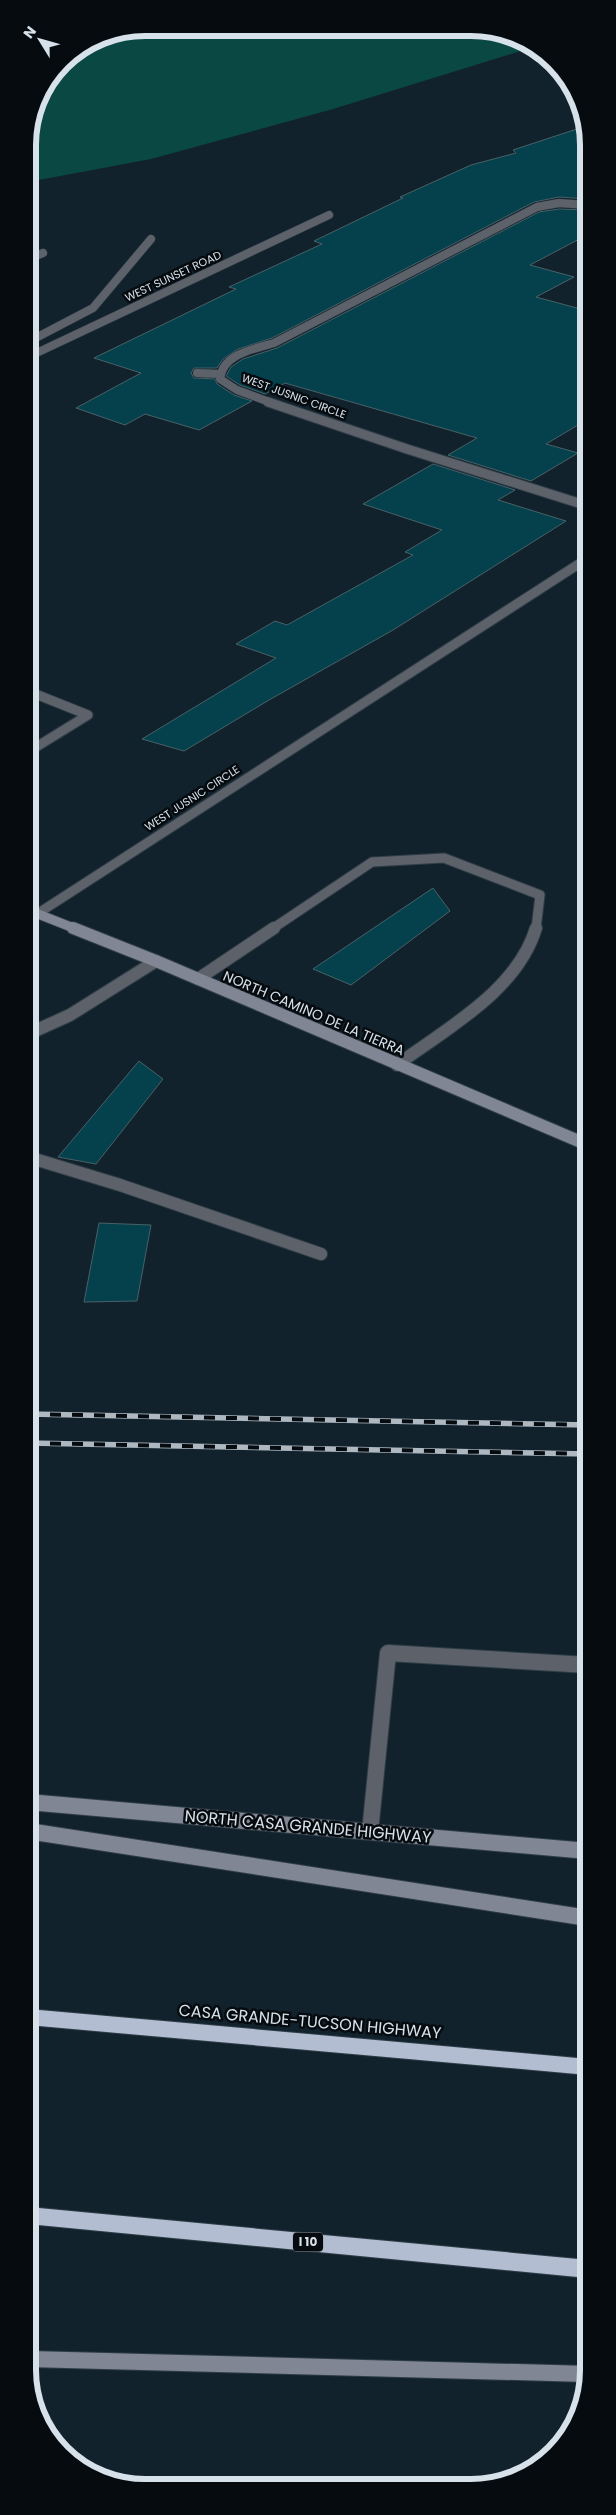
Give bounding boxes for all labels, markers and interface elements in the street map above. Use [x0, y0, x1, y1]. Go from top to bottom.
north arrow [15, 15, 65, 65]
text: N [18, 22, 41, 42]
street label: WEST SUNSET ROAD [122, 247, 224, 305]
street label: WEST JUSNIC CIRCLE [240, 370, 348, 422]
street label: WEST JUSNIC CIRCLE [141, 761, 243, 835]
street label: NORTH CAMINO DE LA TIERRA [220, 966, 408, 1060]
street label: NORTH CASA GRANDE HIGHWAY [184, 1804, 433, 1849]
street label: CASA GRANDE-TUCSON HIGHWAY [178, 1999, 443, 2045]
road number: I 10 [293, 2232, 323, 2252]

